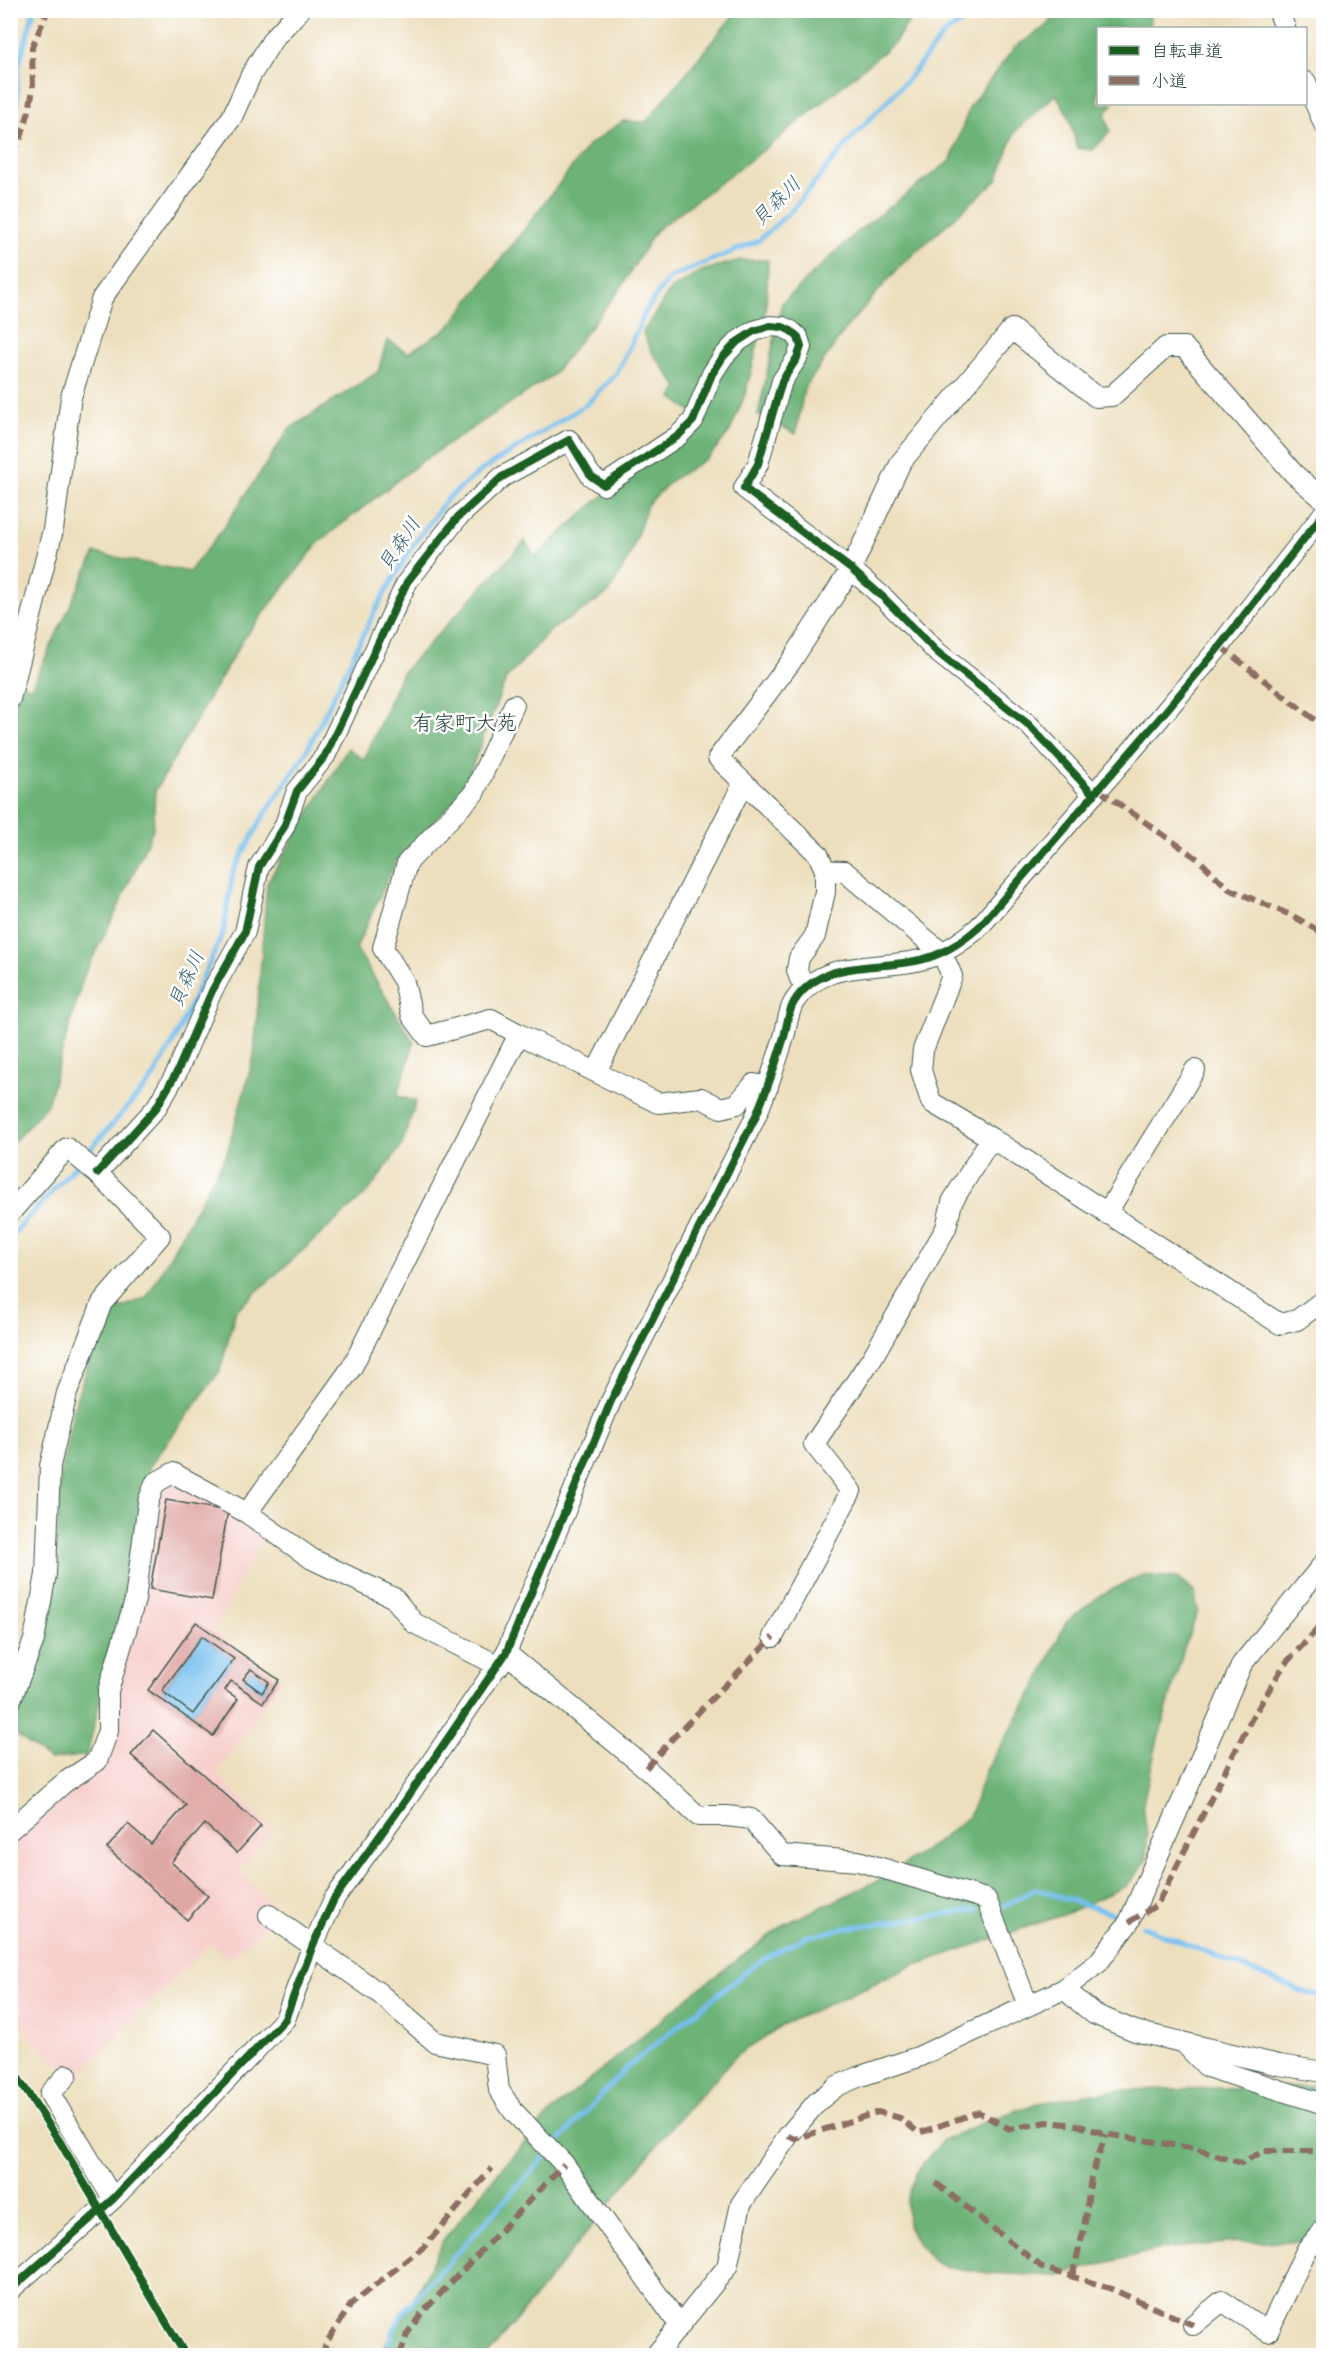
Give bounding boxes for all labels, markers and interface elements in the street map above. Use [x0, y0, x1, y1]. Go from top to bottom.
legend [1097, 27, 1307, 105]
text: 自転車道 [1151, 41, 1223, 62]
text: 小道 [1151, 71, 1187, 92]
water label: 貝森川 [747, 172, 806, 231]
water label: 貝森川 [373, 513, 425, 576]
district label: 有家町大苑 [413, 711, 518, 735]
water label: 貝森川 [164, 947, 209, 1011]

